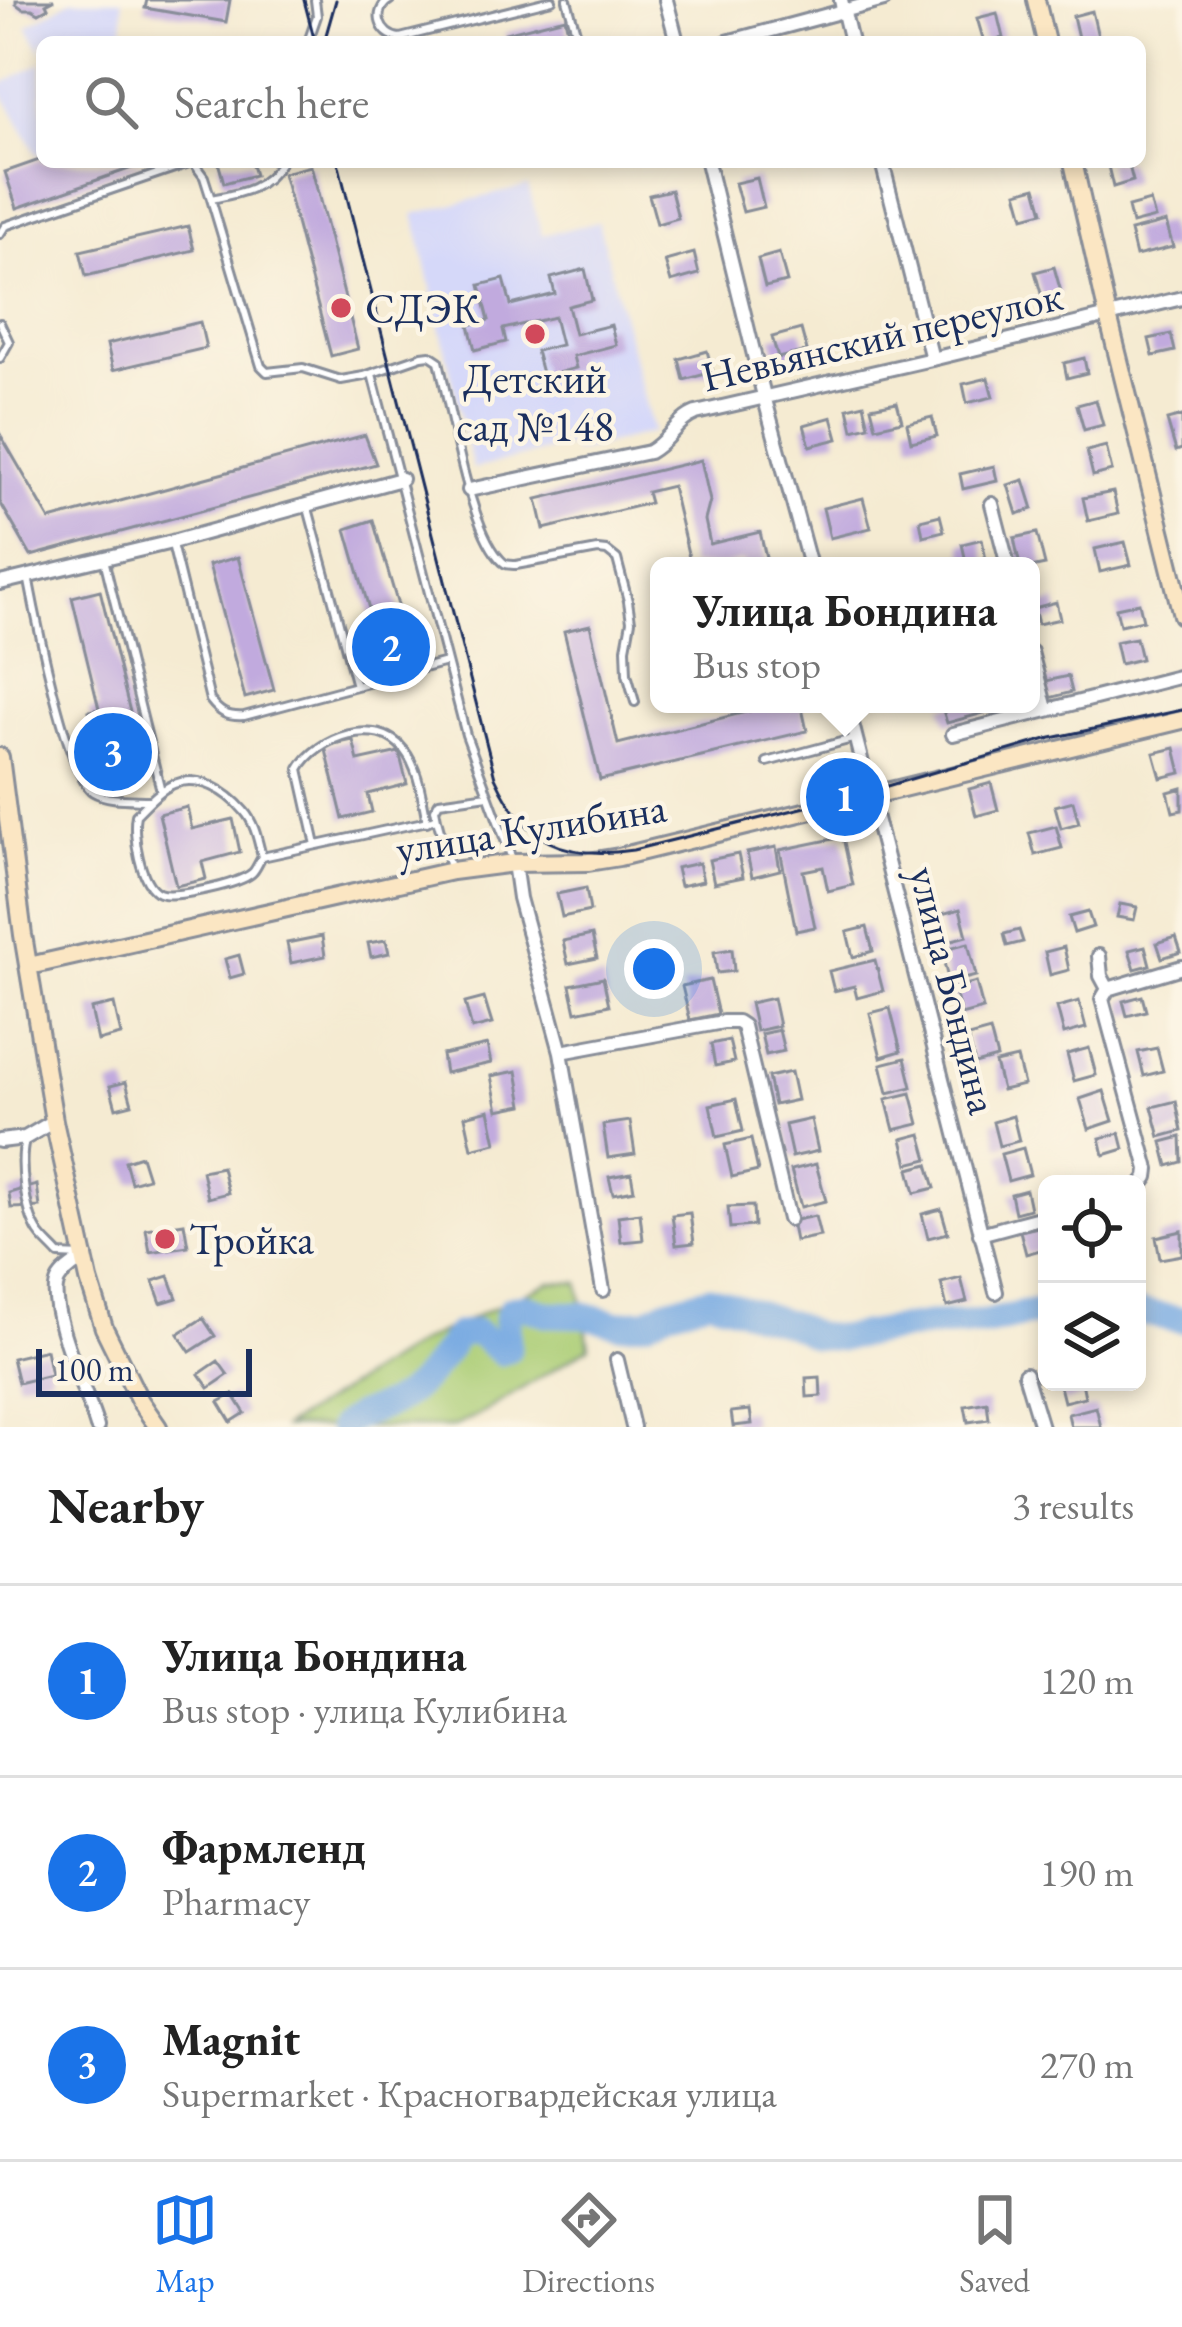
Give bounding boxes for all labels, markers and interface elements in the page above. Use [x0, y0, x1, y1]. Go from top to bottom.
search box [36, 36, 1146, 168]
icon: search [78, 69, 144, 135]
text: Search here [174, 73, 369, 131]
street label: Невьянский переулок [696, 268, 1068, 404]
place label: СДЭК [365, 281, 480, 336]
marker: СДЭК [328, 295, 354, 321]
marker: Детский сад №148 [522, 321, 548, 347]
place label: Детский сад №148 [456, 351, 614, 454]
popup [650, 557, 1040, 713]
text: Улица Бондина [693, 581, 997, 639]
pin: 2 [352, 602, 430, 692]
text: Bus stop [693, 639, 821, 690]
pin: 3 [74, 707, 152, 797]
pin: 1 [806, 752, 884, 842]
street label: улица Кулибина [392, 779, 670, 877]
street label: улица Бондина [897, 860, 1011, 1120]
your location [624, 939, 684, 999]
map controls [1038, 1175, 1146, 1391]
button: locate [1038, 1175, 1146, 1283]
place label: Тройка [189, 1212, 314, 1267]
marker: Тройка [152, 1226, 178, 1252]
button: layers [1038, 1283, 1146, 1391]
scale bar [36, 1343, 252, 1396]
text: 100 m [54, 1348, 134, 1391]
text: Nearby [48, 1472, 204, 1538]
text: 3 results [1012, 1480, 1134, 1531]
text: Улица Бондина [162, 1626, 466, 1684]
text: 1 [77, 1655, 97, 1706]
text: 120 m [1040, 1655, 1134, 1706]
text: Bus stop · улица Кулибина [162, 1684, 567, 1735]
text: Фармленд [162, 1818, 366, 1876]
text: 2 [77, 1847, 97, 1898]
text: 190 m [1040, 1847, 1134, 1898]
text: Pharmacy [162, 1876, 310, 1927]
text: Magnit [162, 2010, 300, 2068]
text: 3 [77, 2039, 97, 2090]
text: 270 m [1040, 2039, 1134, 2090]
text: Supermarket · Красногвардейская улица [162, 2068, 777, 2119]
tab: Map [152, 2187, 218, 2302]
tab: Directions [522, 2187, 655, 2302]
tab: Saved [959, 2187, 1030, 2302]

